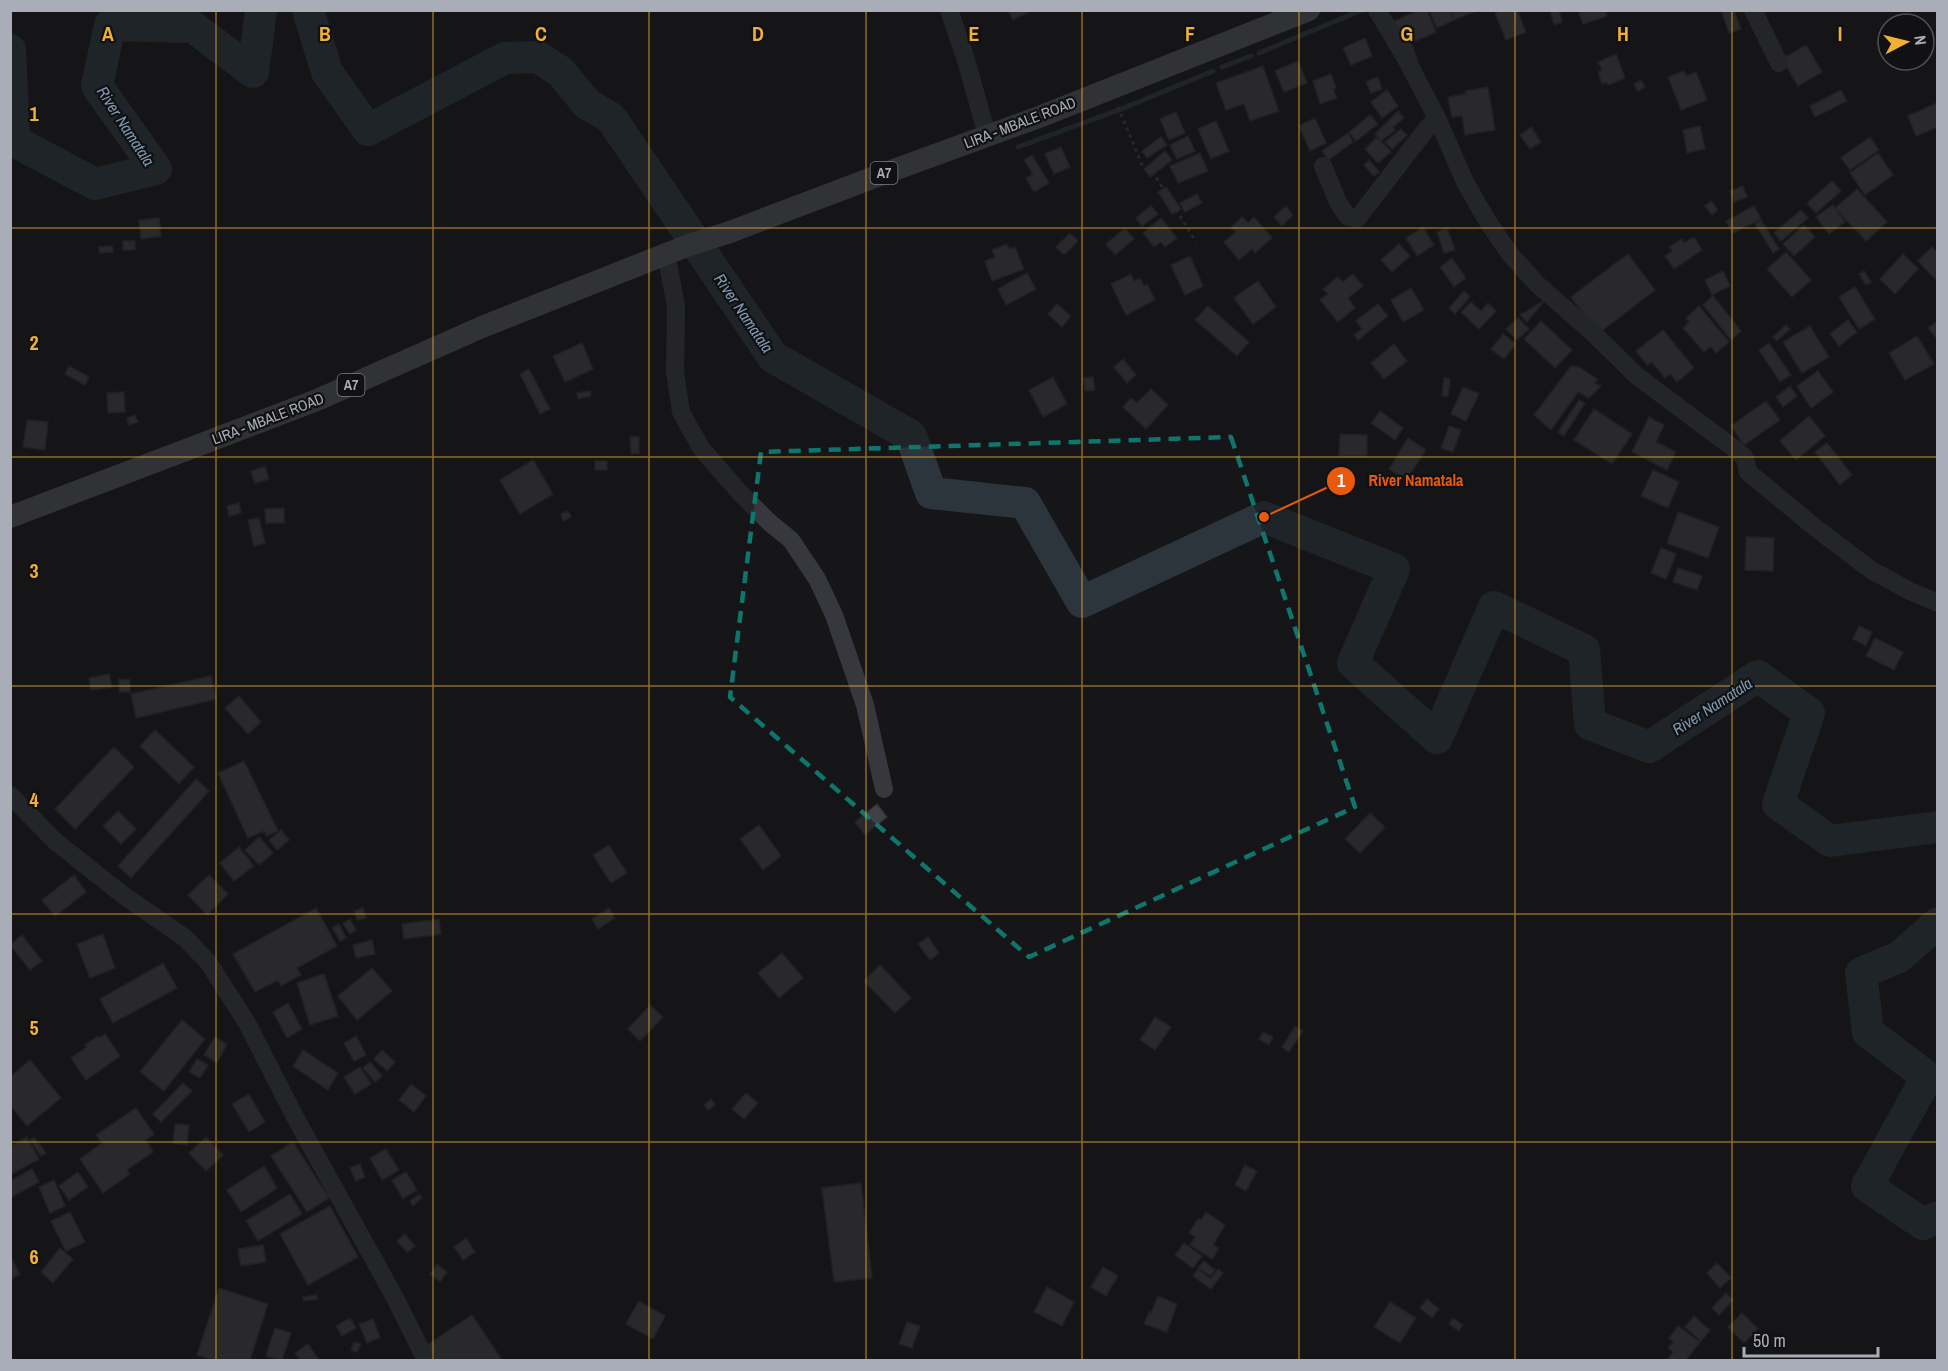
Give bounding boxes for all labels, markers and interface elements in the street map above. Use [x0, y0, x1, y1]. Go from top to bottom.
north arrow [1876, 12, 1936, 72]
text: A [102, 20, 114, 47]
text: B [319, 20, 331, 47]
text: C [535, 20, 547, 47]
text: D [752, 20, 764, 47]
text: E [969, 20, 980, 47]
text: F [1185, 20, 1195, 47]
text: G [1401, 20, 1413, 47]
text: H [1617, 20, 1629, 47]
text: I [1838, 20, 1842, 47]
text: N [1909, 34, 1932, 46]
water label: River Namatala [92, 82, 160, 170]
street label: LIRA - MBALE ROAD [961, 91, 1079, 154]
text: 1 [29, 100, 39, 127]
road number: A7 [870, 162, 898, 184]
water label: River Namatala [709, 269, 779, 357]
text: 2 [29, 329, 39, 356]
road number: A7 [338, 374, 364, 396]
street label: LIRA - MBALE ROAD [209, 387, 327, 450]
callout: River Namatala [1326, 464, 1475, 498]
text: 1 [1337, 468, 1346, 493]
text: River Namatala [1369, 469, 1464, 491]
text: 3 [29, 557, 39, 584]
water label: River Namatala [1668, 672, 1756, 740]
text: 4 [29, 786, 39, 813]
text: 5 [29, 1014, 39, 1041]
text: 6 [29, 1243, 39, 1270]
scale bar [1744, 1320, 1878, 1358]
text: 50 m [1753, 1328, 1786, 1353]

